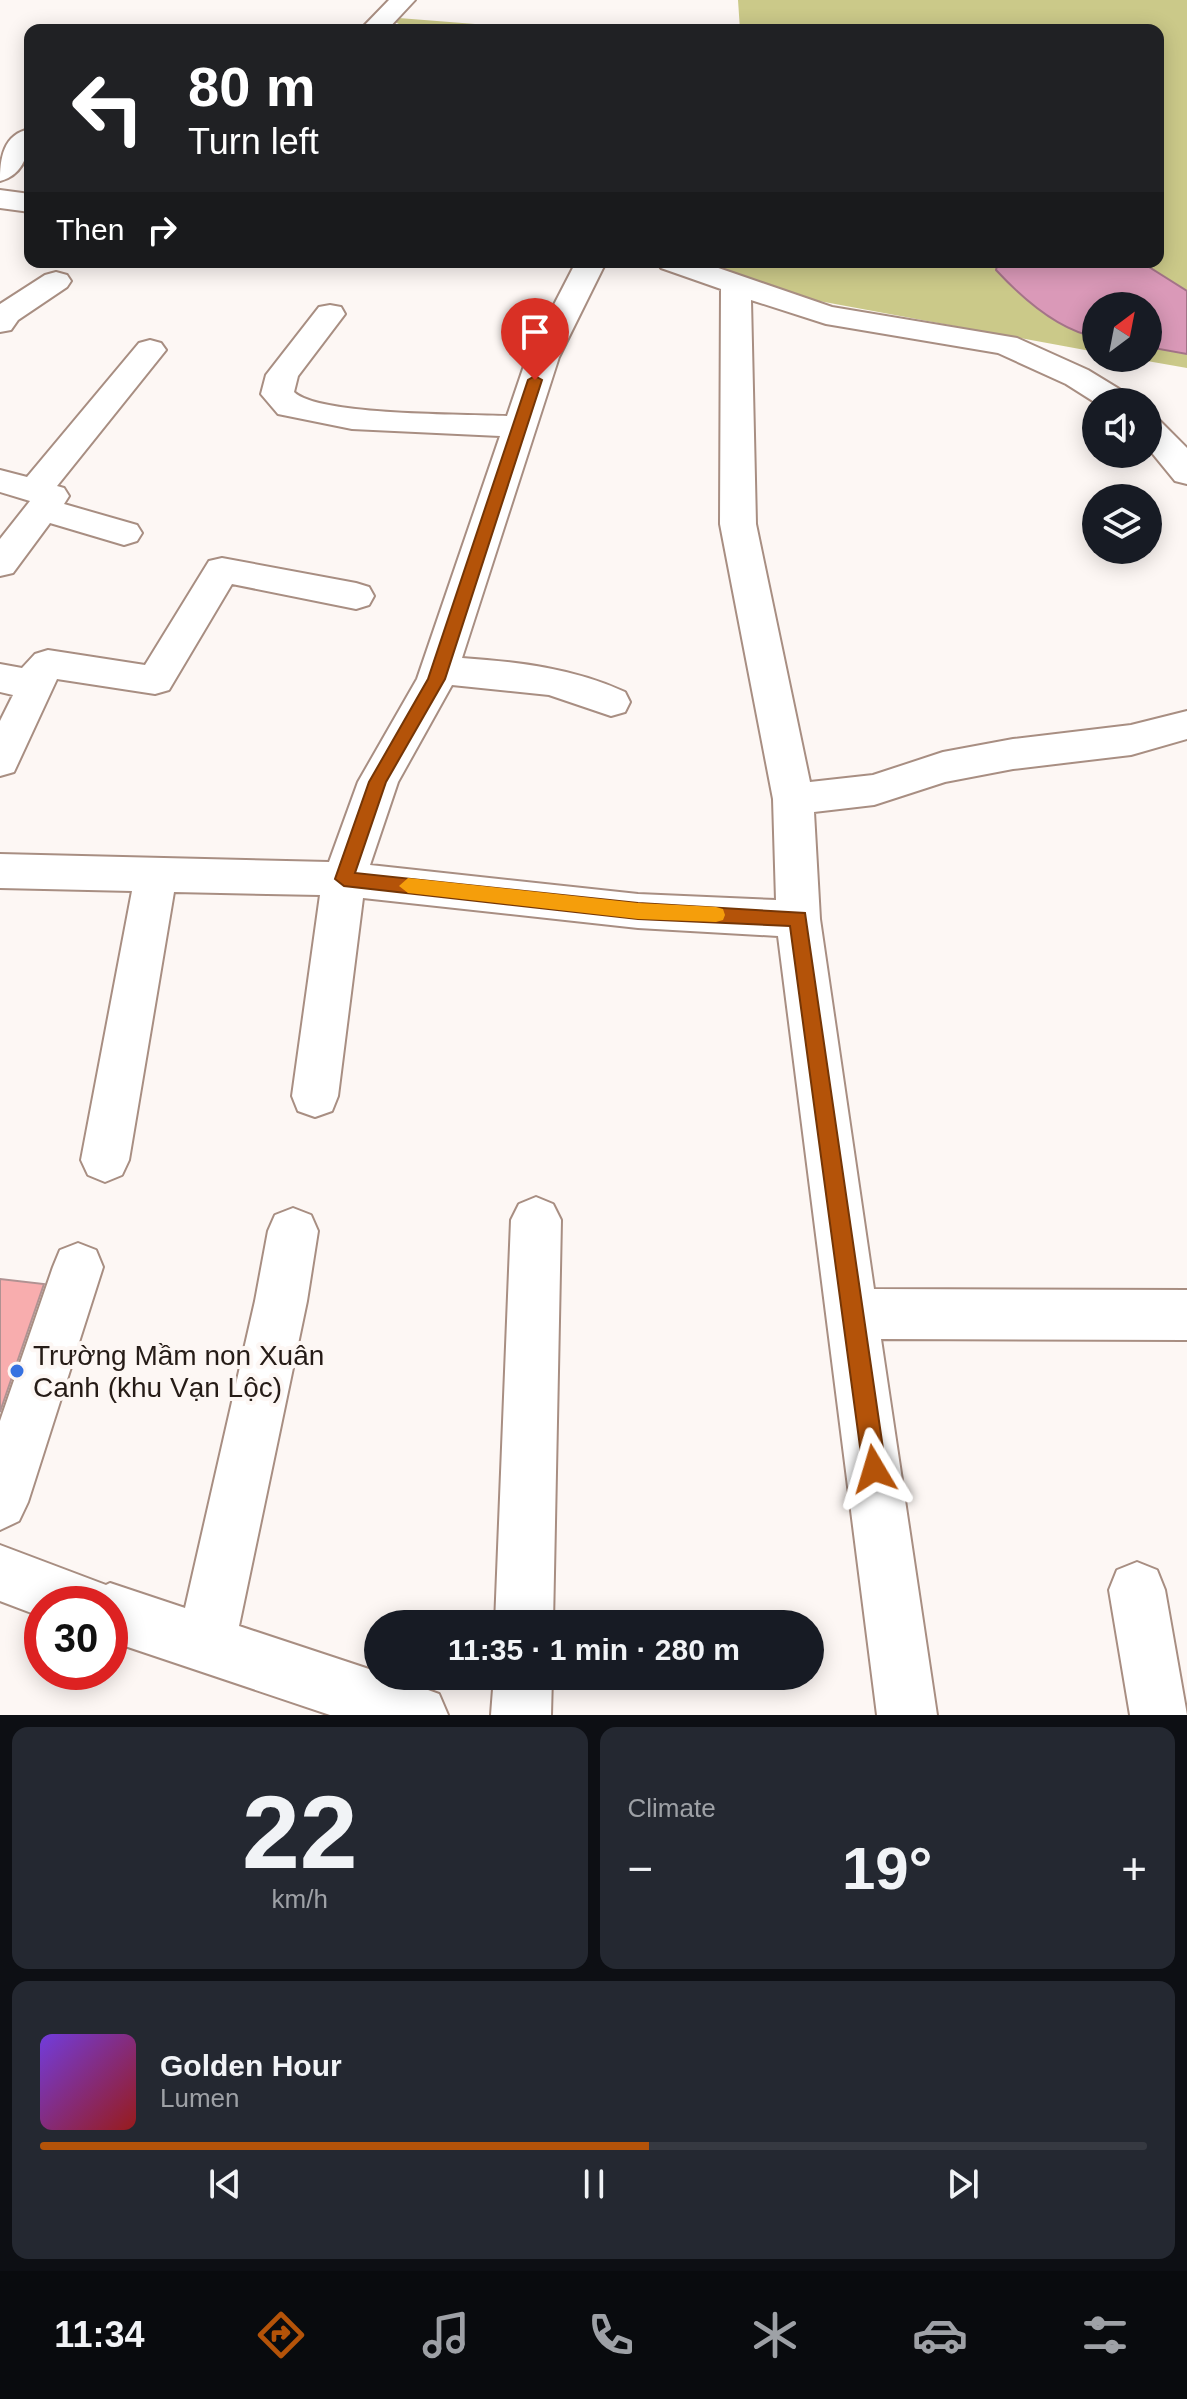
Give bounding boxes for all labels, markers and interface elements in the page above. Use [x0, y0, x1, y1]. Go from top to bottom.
text: 80 m [188, 55, 316, 118]
icon: left [56, 56, 160, 160]
text: Turn left [188, 121, 319, 162]
icon: right [140, 208, 184, 252]
text: Then [56, 213, 124, 246]
north arrow [1082, 292, 1162, 372]
map controls [1082, 292, 1162, 564]
pin [501, 298, 569, 380]
icon: arrive [513, 310, 557, 354]
button: sound [1082, 388, 1162, 468]
button: layers [1082, 484, 1162, 564]
place label: Trường Mầm non Xuân Canh (khu Vạn Lộc) [33, 1340, 324, 1403]
marker: Trường Mầm non Xuân Canh (khu Vạn Lộc) [8, 1362, 26, 1380]
position arrow [832, 1427, 916, 1511]
speed limit sign: 30 [24, 1586, 128, 1690]
text: 11:35 · 1 min · 280 m [448, 1633, 740, 1666]
text: 22 [242, 1774, 358, 1890]
text: Climate [628, 1793, 716, 1823]
text: 19° [842, 1835, 933, 1902]
text: − [628, 1844, 653, 1893]
text: + [1121, 1844, 1147, 1893]
text: km/h [272, 1884, 328, 1914]
text: Golden Hour [160, 2049, 342, 2082]
text: Lumen [160, 2083, 240, 2113]
icon: previous [203, 2162, 247, 2206]
icon: pause [572, 2162, 616, 2206]
icon: next [941, 2162, 985, 2206]
icon: directions [253, 2307, 309, 2363]
icon: music [418, 2307, 474, 2363]
icon: phone [583, 2307, 639, 2363]
icon: climate [747, 2307, 803, 2363]
icon: car [912, 2307, 968, 2363]
icon: filters [1077, 2307, 1133, 2363]
text: 11:34 [54, 2314, 144, 2355]

